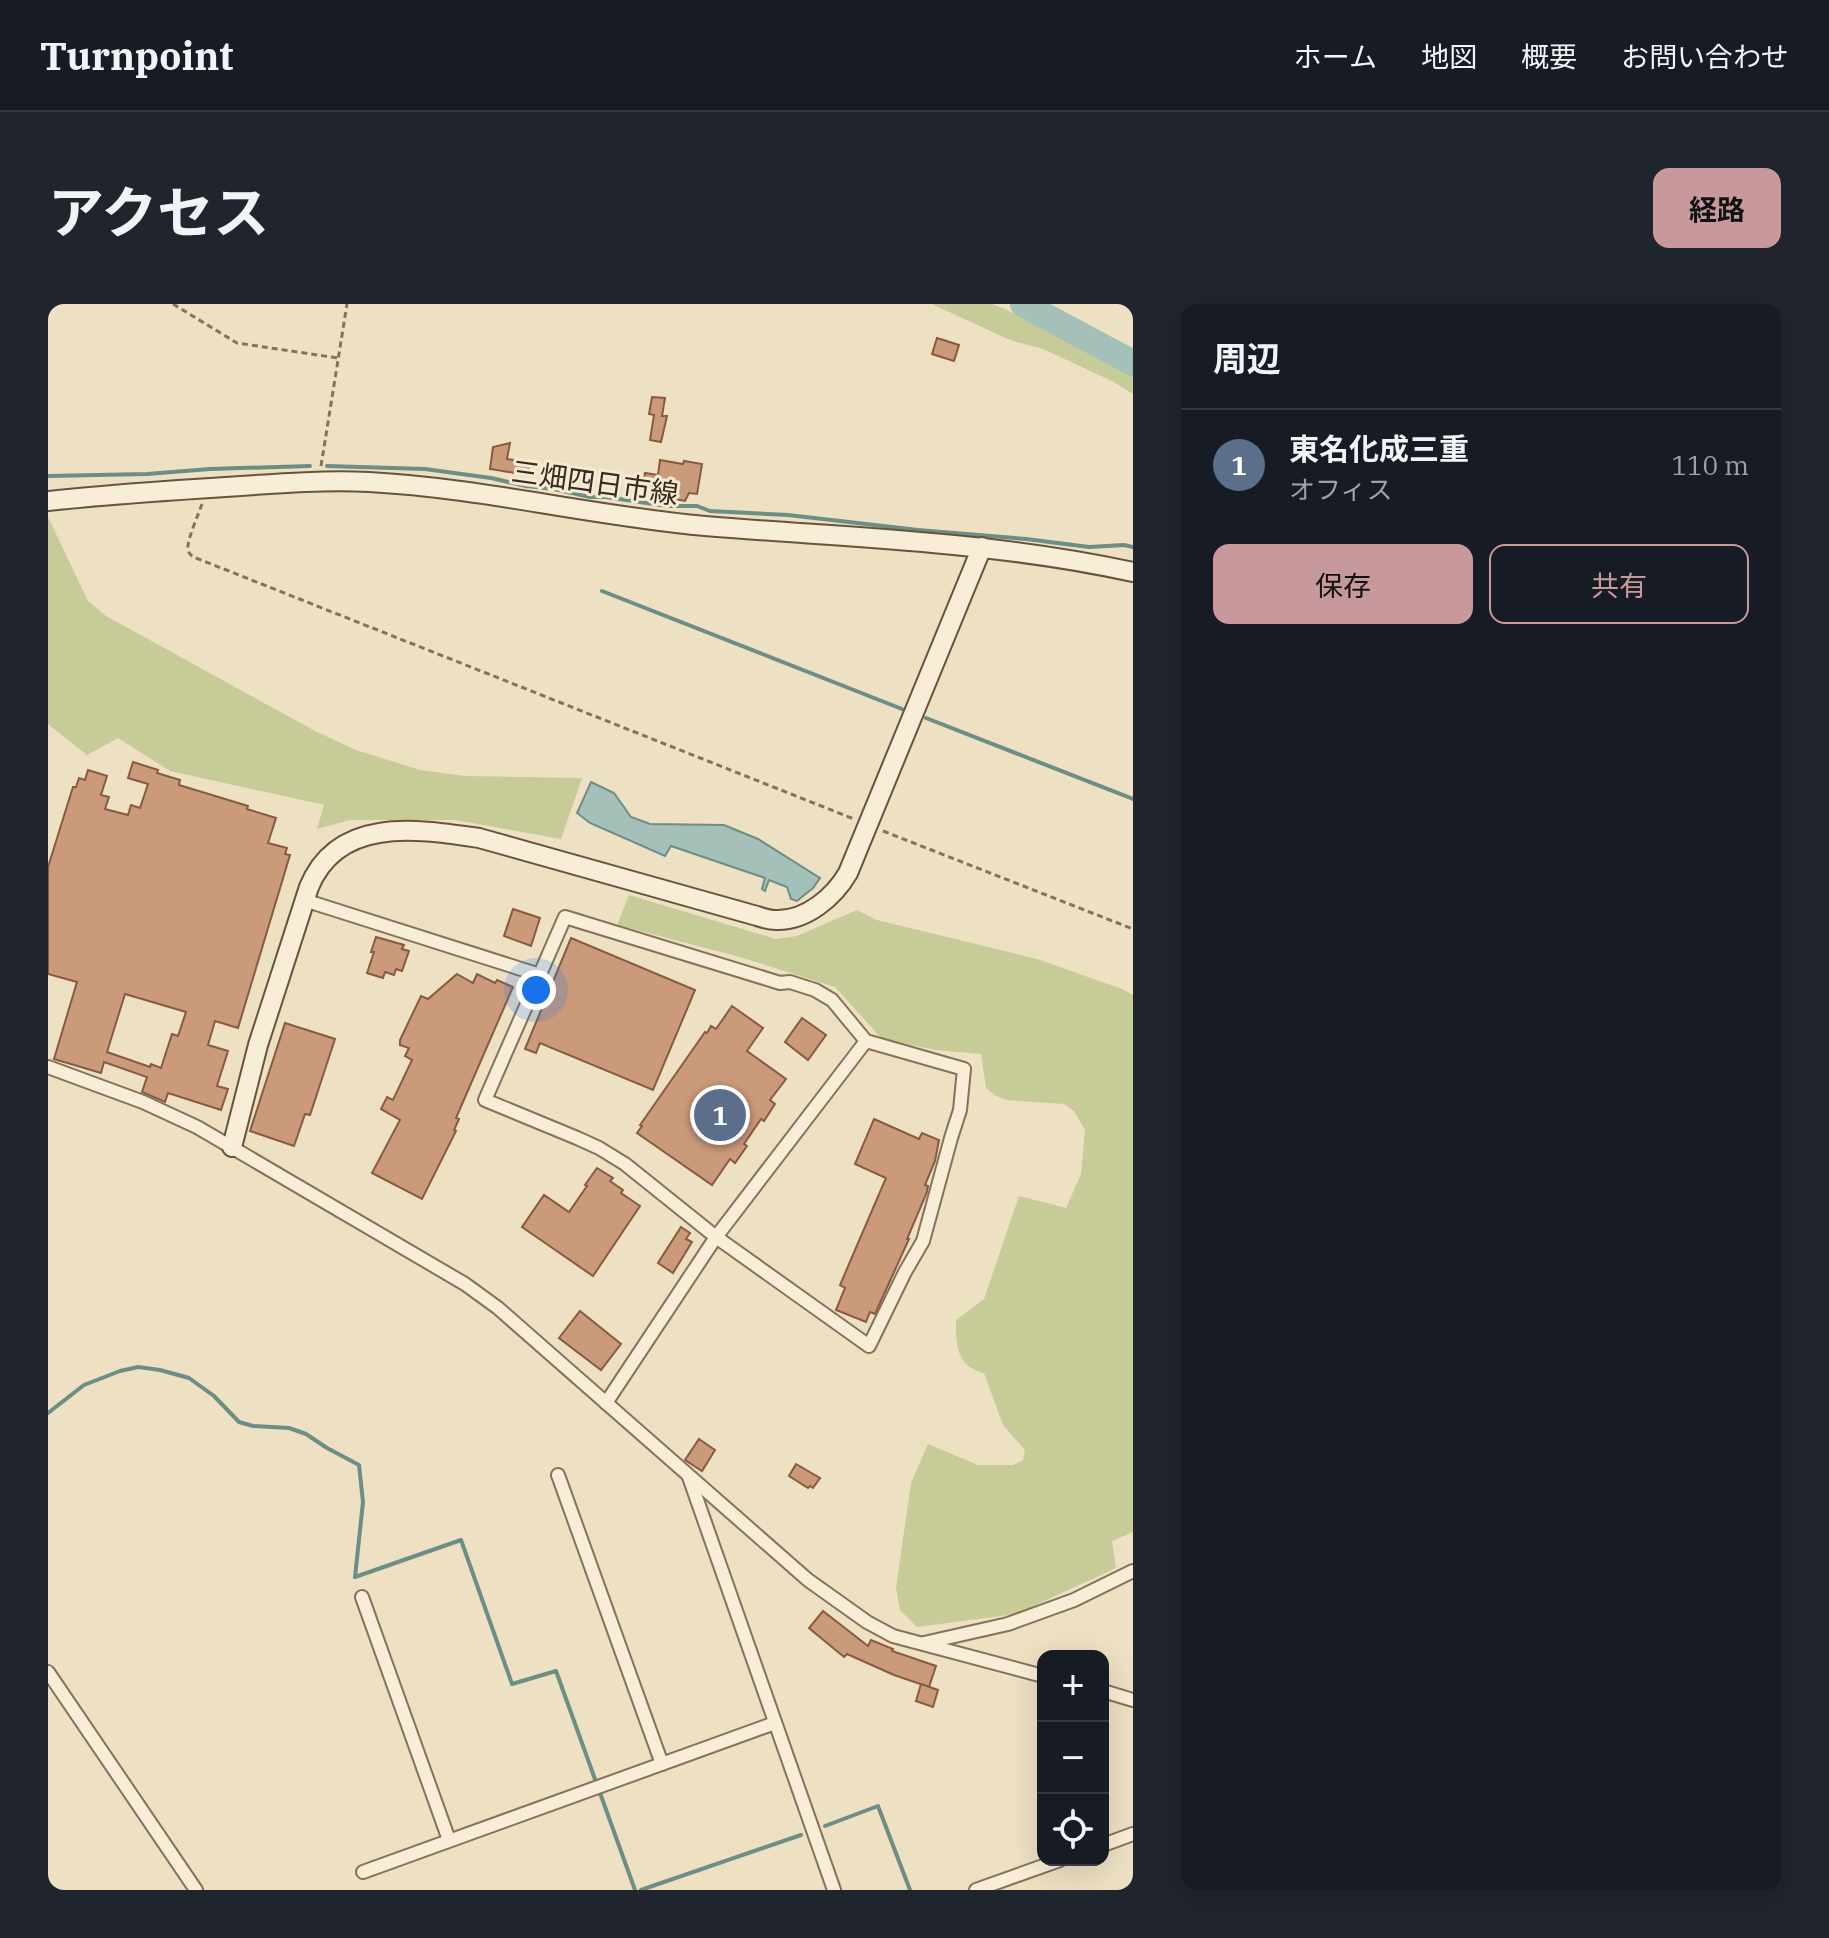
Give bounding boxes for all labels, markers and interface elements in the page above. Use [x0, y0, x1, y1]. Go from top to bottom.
text: Turnpoint [40, 31, 234, 80]
text: ホーム [1294, 38, 1377, 75]
text: 地図 [1421, 38, 1477, 75]
text: 概要 [1521, 38, 1577, 75]
text: お問い合わせ [1621, 38, 1789, 75]
button: 経路 [1653, 168, 1781, 248]
text: アクセス [48, 176, 269, 248]
text: 周辺 [1213, 336, 1281, 380]
text: 東名化成三重 [1289, 429, 1469, 468]
text: 1 [1231, 448, 1247, 482]
text: 110 m [1671, 448, 1749, 482]
street label: 三畑四日市線 [509, 452, 681, 512]
text: オフィス [1289, 472, 1392, 506]
button: 保存 [1213, 544, 1473, 624]
button: 共有 [1489, 544, 1749, 624]
your location [516, 970, 556, 1010]
pin: 1 [694, 1085, 746, 1145]
map controls [1037, 1650, 1109, 1866]
button: + [1037, 1650, 1109, 1722]
button: − [1037, 1722, 1109, 1794]
button: locate [1037, 1794, 1109, 1866]

